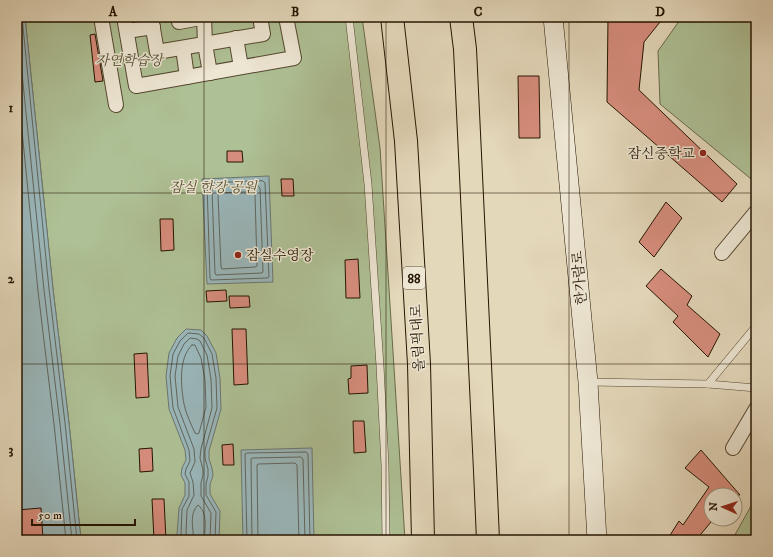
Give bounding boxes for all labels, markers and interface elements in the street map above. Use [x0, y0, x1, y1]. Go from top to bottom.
text: A [108, 4, 118, 20]
text: B [291, 4, 299, 20]
text: C [474, 4, 483, 20]
text: D [655, 4, 665, 20]
park label: 자연학습장 [95, 52, 165, 70]
text: 1 [9, 100, 14, 116]
place label: 잠신중학교 [627, 145, 695, 163]
marker: 잠신중학교 [698, 148, 708, 158]
park label: 잠실 한강 공원 [169, 179, 258, 197]
place label: 잠실수영장 [246, 247, 314, 265]
marker: 잠실수영장 [233, 250, 243, 260]
street label: 한가람로 [569, 250, 591, 306]
road number: 88 [403, 267, 425, 289]
text: 2 [8, 271, 15, 287]
street label: 올림픽대로 [407, 303, 429, 372]
text: 3 [9, 442, 14, 458]
north arrow [703, 487, 743, 527]
scale bar [32, 501, 135, 527]
text: N [707, 502, 721, 511]
text: 50 m [38, 508, 62, 523]

